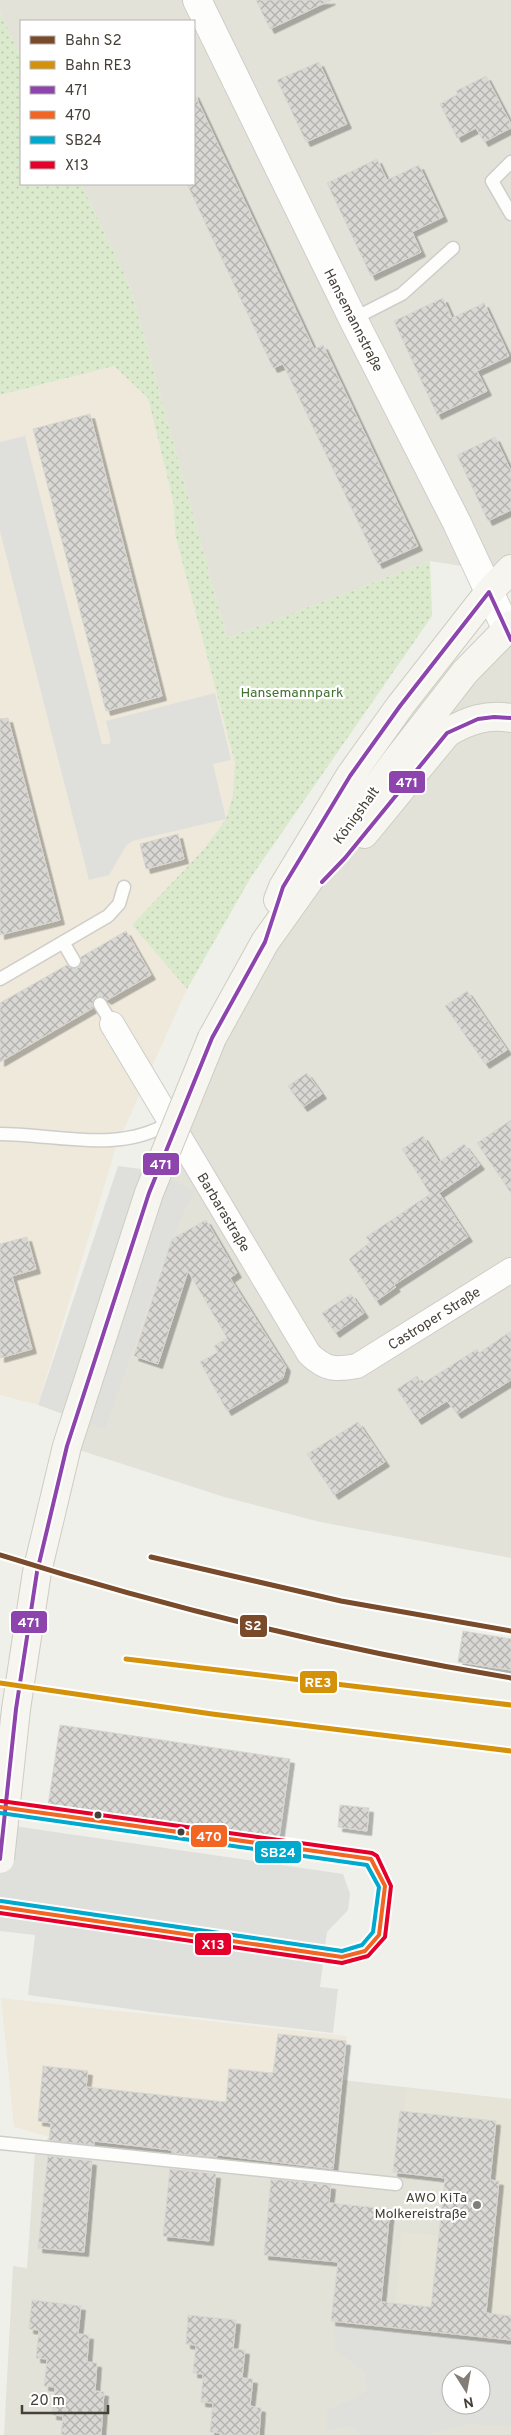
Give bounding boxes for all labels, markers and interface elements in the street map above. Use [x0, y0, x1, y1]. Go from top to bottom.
legend [20, 20, 195, 185]
text: Bahn S2 [65, 32, 122, 51]
text: Bahn RE3 [65, 57, 131, 76]
text: 471 [65, 82, 88, 101]
text: 470 [65, 107, 91, 126]
text: SB24 [65, 132, 102, 151]
text: X13 [65, 157, 89, 176]
street label: Hansemannstraße [319, 266, 386, 375]
park label: Hansemannpark [241, 685, 343, 702]
line badge: 471 [388, 770, 426, 794]
text: 471 [396, 775, 418, 792]
street label: Königshalt [331, 784, 384, 848]
line badge: 471 [142, 1152, 180, 1176]
text: 471 [150, 1157, 172, 1174]
street label: Barbarastraße [192, 1170, 253, 1255]
street label: Castroper Straße [385, 1284, 484, 1354]
line badge: 471 [10, 1610, 48, 1634]
line badge: S2 [239, 1614, 268, 1638]
text: 471 [18, 1615, 40, 1632]
text: S2 [244, 1618, 262, 1635]
line badge: RE3 [299, 1670, 338, 1694]
text: RE3 [305, 1675, 331, 1692]
unlabelled marker [93, 1810, 103, 1820]
line badge: 470 [190, 1824, 228, 1848]
unlabelled marker [176, 1827, 186, 1837]
text: 470 [196, 1829, 222, 1846]
line badge: SB24 [254, 1840, 302, 1864]
text: SB24 [260, 1845, 296, 1862]
line badge: X13 [194, 1932, 232, 1956]
text: X13 [201, 1937, 225, 1954]
place label: AWO KiTa Molkereistraße [374, 2190, 467, 2223]
marker: AWO KiTa Molkereistraße [471, 2199, 483, 2211]
north arrow [441, 2365, 491, 2415]
scale bar [22, 2382, 109, 2414]
text: 20 m [30, 2392, 65, 2411]
text: N [462, 2392, 475, 2411]

